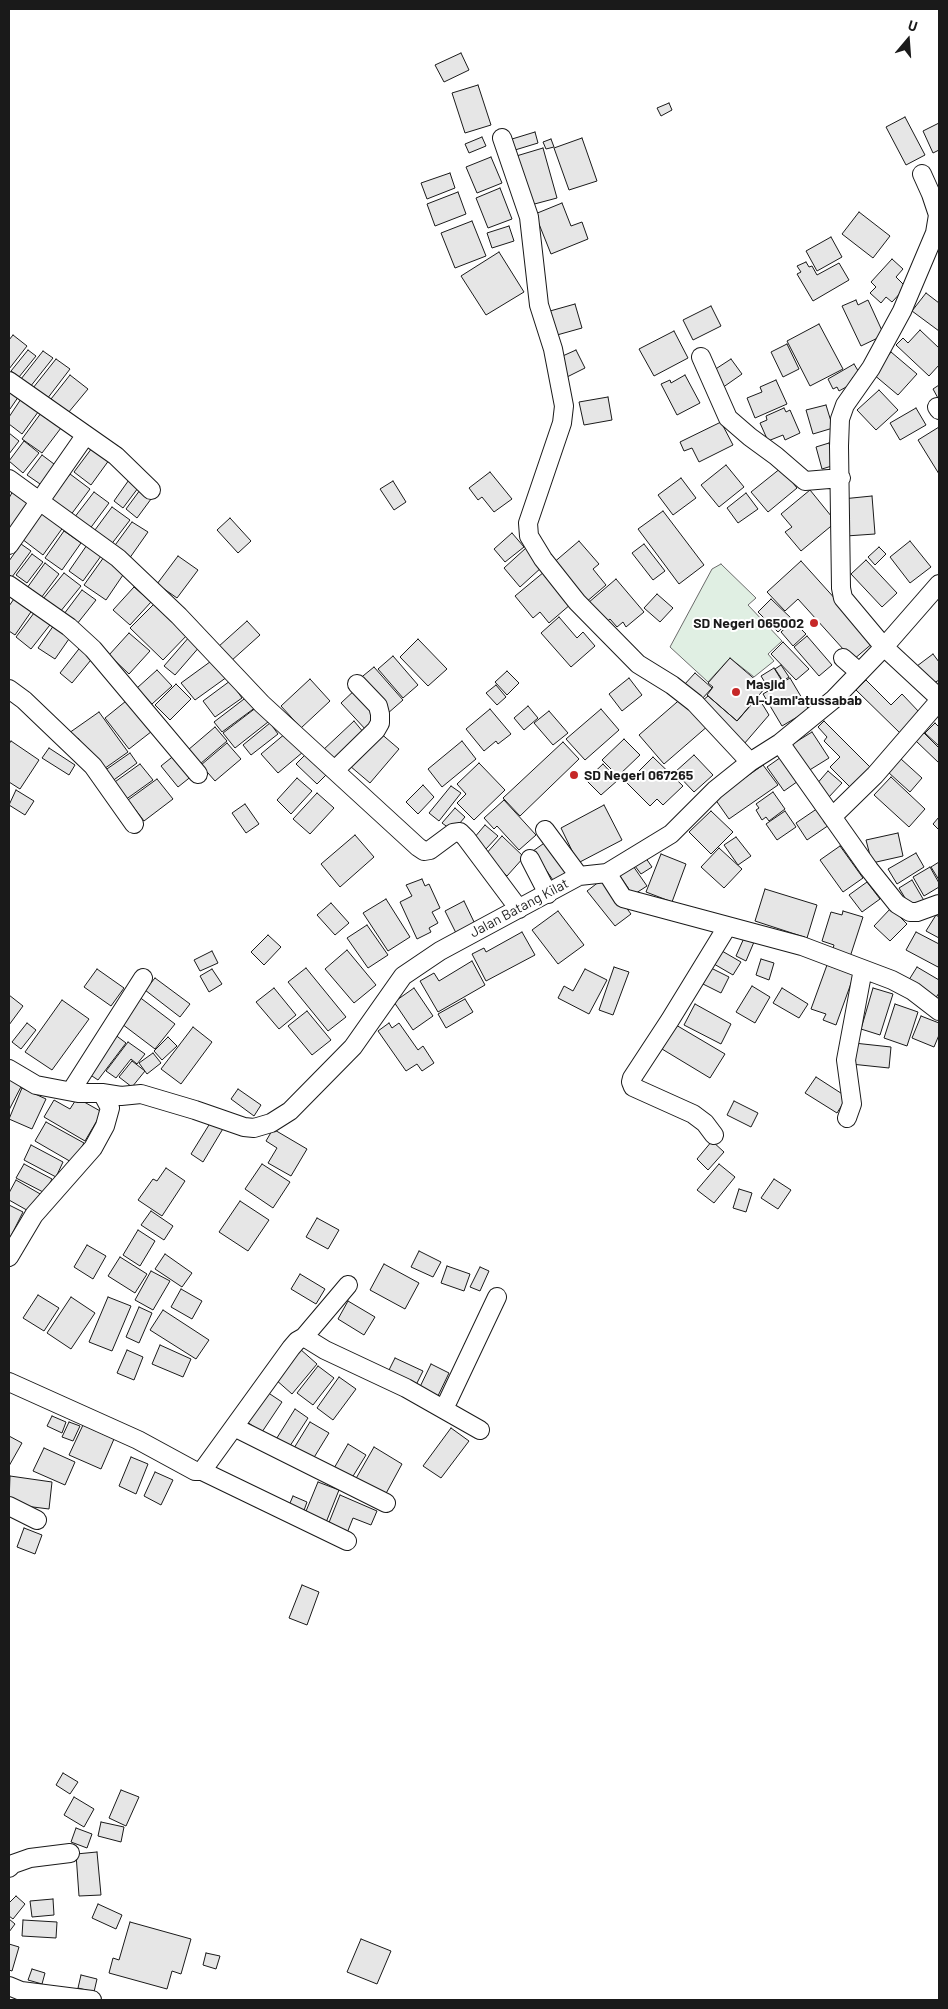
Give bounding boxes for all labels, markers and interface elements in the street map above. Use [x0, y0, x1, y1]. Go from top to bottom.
north arrow [883, 15, 933, 65]
text: U [906, 16, 920, 35]
place label: SD Negeri 065002 [693, 615, 804, 631]
marker: SD Negeri 065002 [808, 617, 820, 629]
place label: Masjid Al-Jami'atussabab [746, 676, 862, 709]
marker: Masjid Al-Jami'atussabab [730, 686, 742, 698]
place label: SD Negeri 067265 [584, 767, 693, 783]
marker: SD Negeri 067265 [568, 769, 580, 781]
street label: Jalan Batang Kilat [467, 875, 571, 941]

